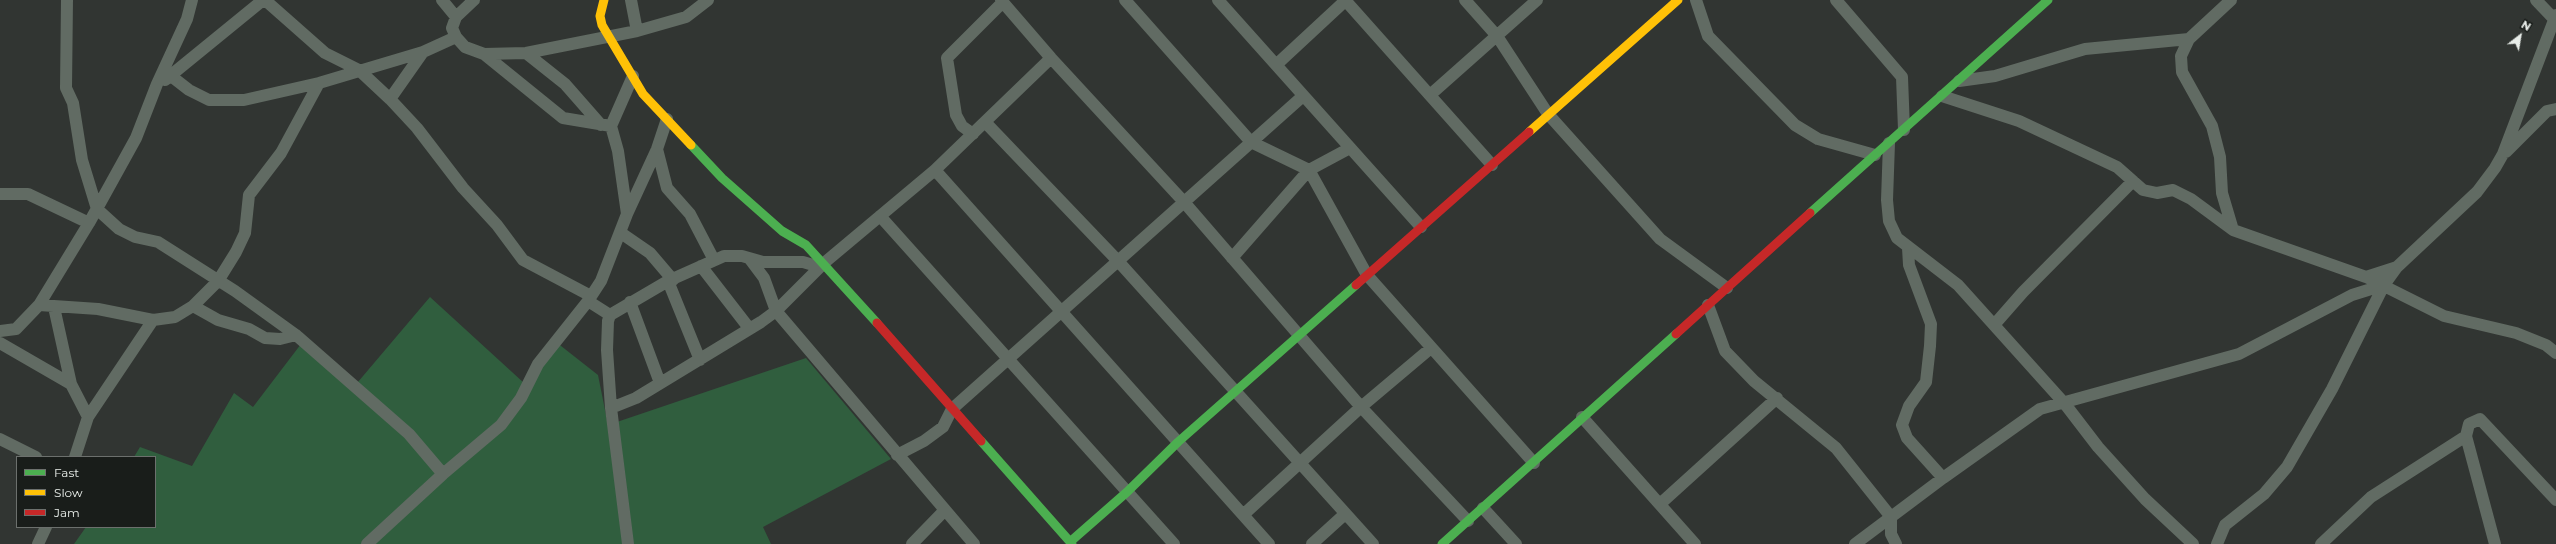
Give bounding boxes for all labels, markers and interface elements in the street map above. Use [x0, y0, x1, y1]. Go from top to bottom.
north arrow [2500, 16, 2540, 56]
text: N [2519, 17, 2534, 34]
legend [16, 456, 156, 528]
text: Fast [54, 465, 79, 480]
text: Slow [54, 485, 83, 500]
text: Jam [54, 505, 80, 520]

